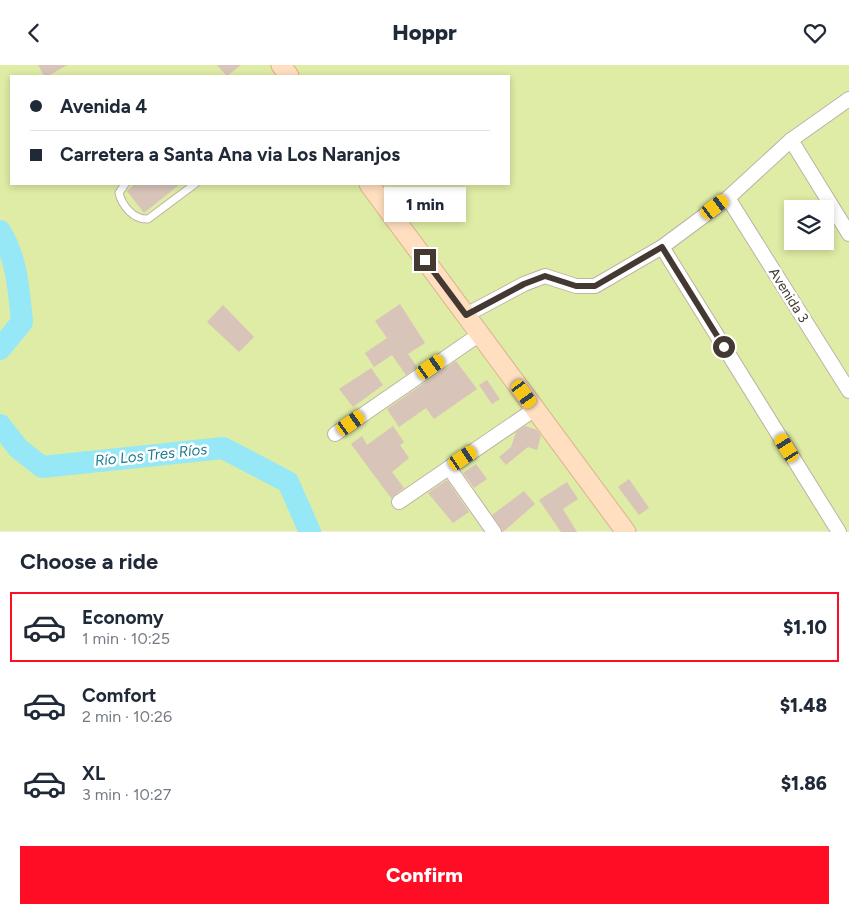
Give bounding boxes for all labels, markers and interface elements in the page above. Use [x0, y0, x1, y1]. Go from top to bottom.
icon: back [20, 19, 48, 47]
text: Hoppr [392, 19, 457, 46]
icon: heart [801, 19, 829, 47]
text: Avenida 4 [60, 95, 147, 118]
text: Carretera a Santa Ana via Los Naranjos [60, 143, 400, 166]
callout: 1 min [384, 187, 466, 223]
car [698, 192, 731, 222]
text: 1 min [406, 195, 444, 214]
map controls [784, 200, 834, 250]
button: layers [784, 200, 834, 250]
route end [414, 249, 436, 271]
street label: Avenida 3 [765, 265, 812, 326]
route start [713, 336, 735, 358]
car [414, 352, 447, 382]
car [509, 377, 538, 411]
car [334, 408, 367, 438]
car [772, 431, 801, 465]
water label: Río Los Tres Ríos [94, 440, 208, 470]
car [446, 443, 479, 473]
text: Choose a ride [20, 548, 158, 575]
icon: car [22, 605, 67, 650]
text: Economy [82, 606, 164, 629]
text: $1.10 [783, 616, 827, 639]
text: 1 min · 10:25 [82, 629, 170, 648]
icon: car [22, 683, 67, 728]
text: Comfort [82, 684, 157, 707]
text: $1.48 [780, 694, 827, 717]
text: 2 min · 10:26 [82, 707, 172, 726]
icon: car [22, 761, 67, 806]
text: XL [82, 762, 105, 785]
text: $1.86 [781, 772, 827, 795]
text: 3 min · 10:27 [82, 785, 171, 804]
button: Confirm [20, 846, 829, 904]

